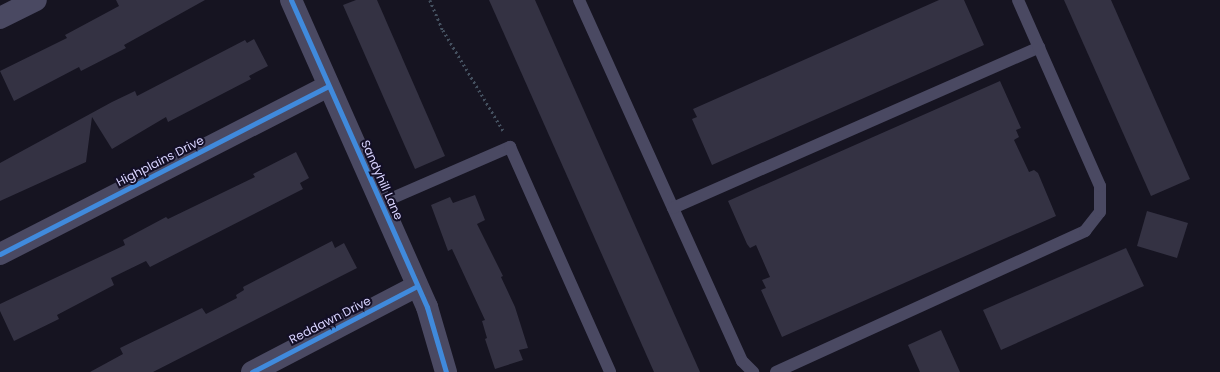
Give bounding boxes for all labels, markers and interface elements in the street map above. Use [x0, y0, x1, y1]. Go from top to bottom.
street label: Highplains Drive [114, 133, 206, 189]
street label: Sandyhill Lane [358, 138, 406, 222]
street label: Reddawn Drive [287, 293, 373, 347]

